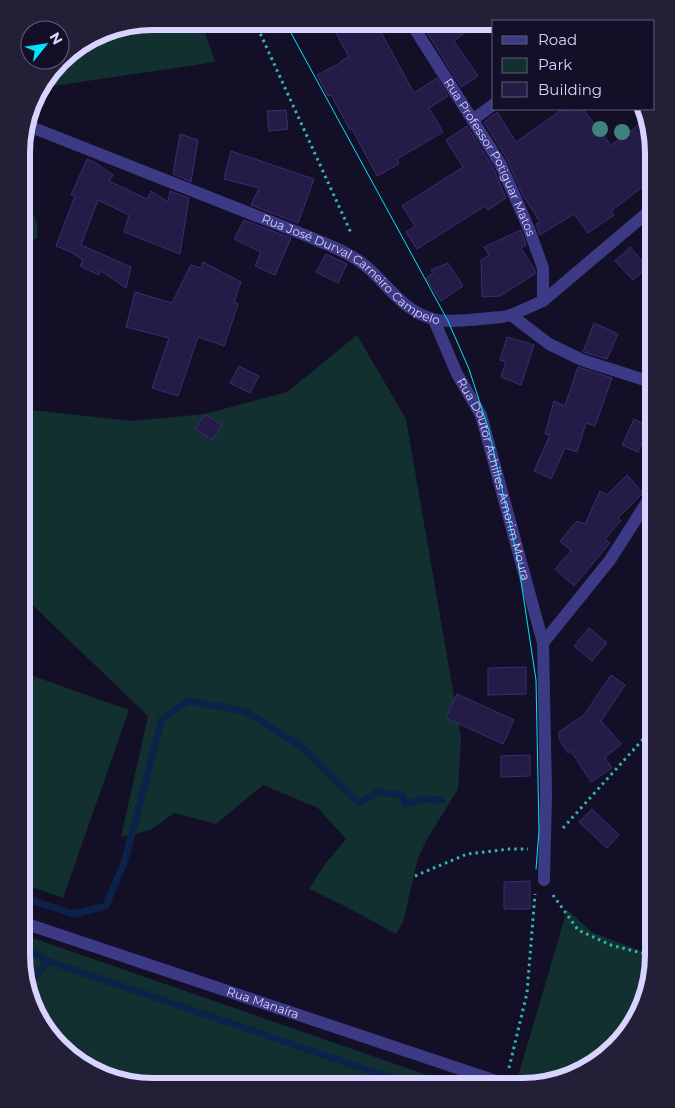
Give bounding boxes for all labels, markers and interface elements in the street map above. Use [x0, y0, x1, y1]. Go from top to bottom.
north arrow [20, 20, 70, 70]
legend [492, 20, 655, 110]
text: N [46, 29, 67, 48]
text: Road [538, 30, 577, 49]
text: Park [538, 55, 572, 74]
street label: Rua Professor Potiguar Matos [441, 75, 539, 238]
text: Building [538, 80, 602, 99]
street label: Rua José Durval Carneiro Campelo [260, 211, 441, 327]
street label: Rua Doutor Achilles Amorim Moura [454, 375, 534, 582]
street label: Rua Manaíra [225, 983, 301, 1022]

